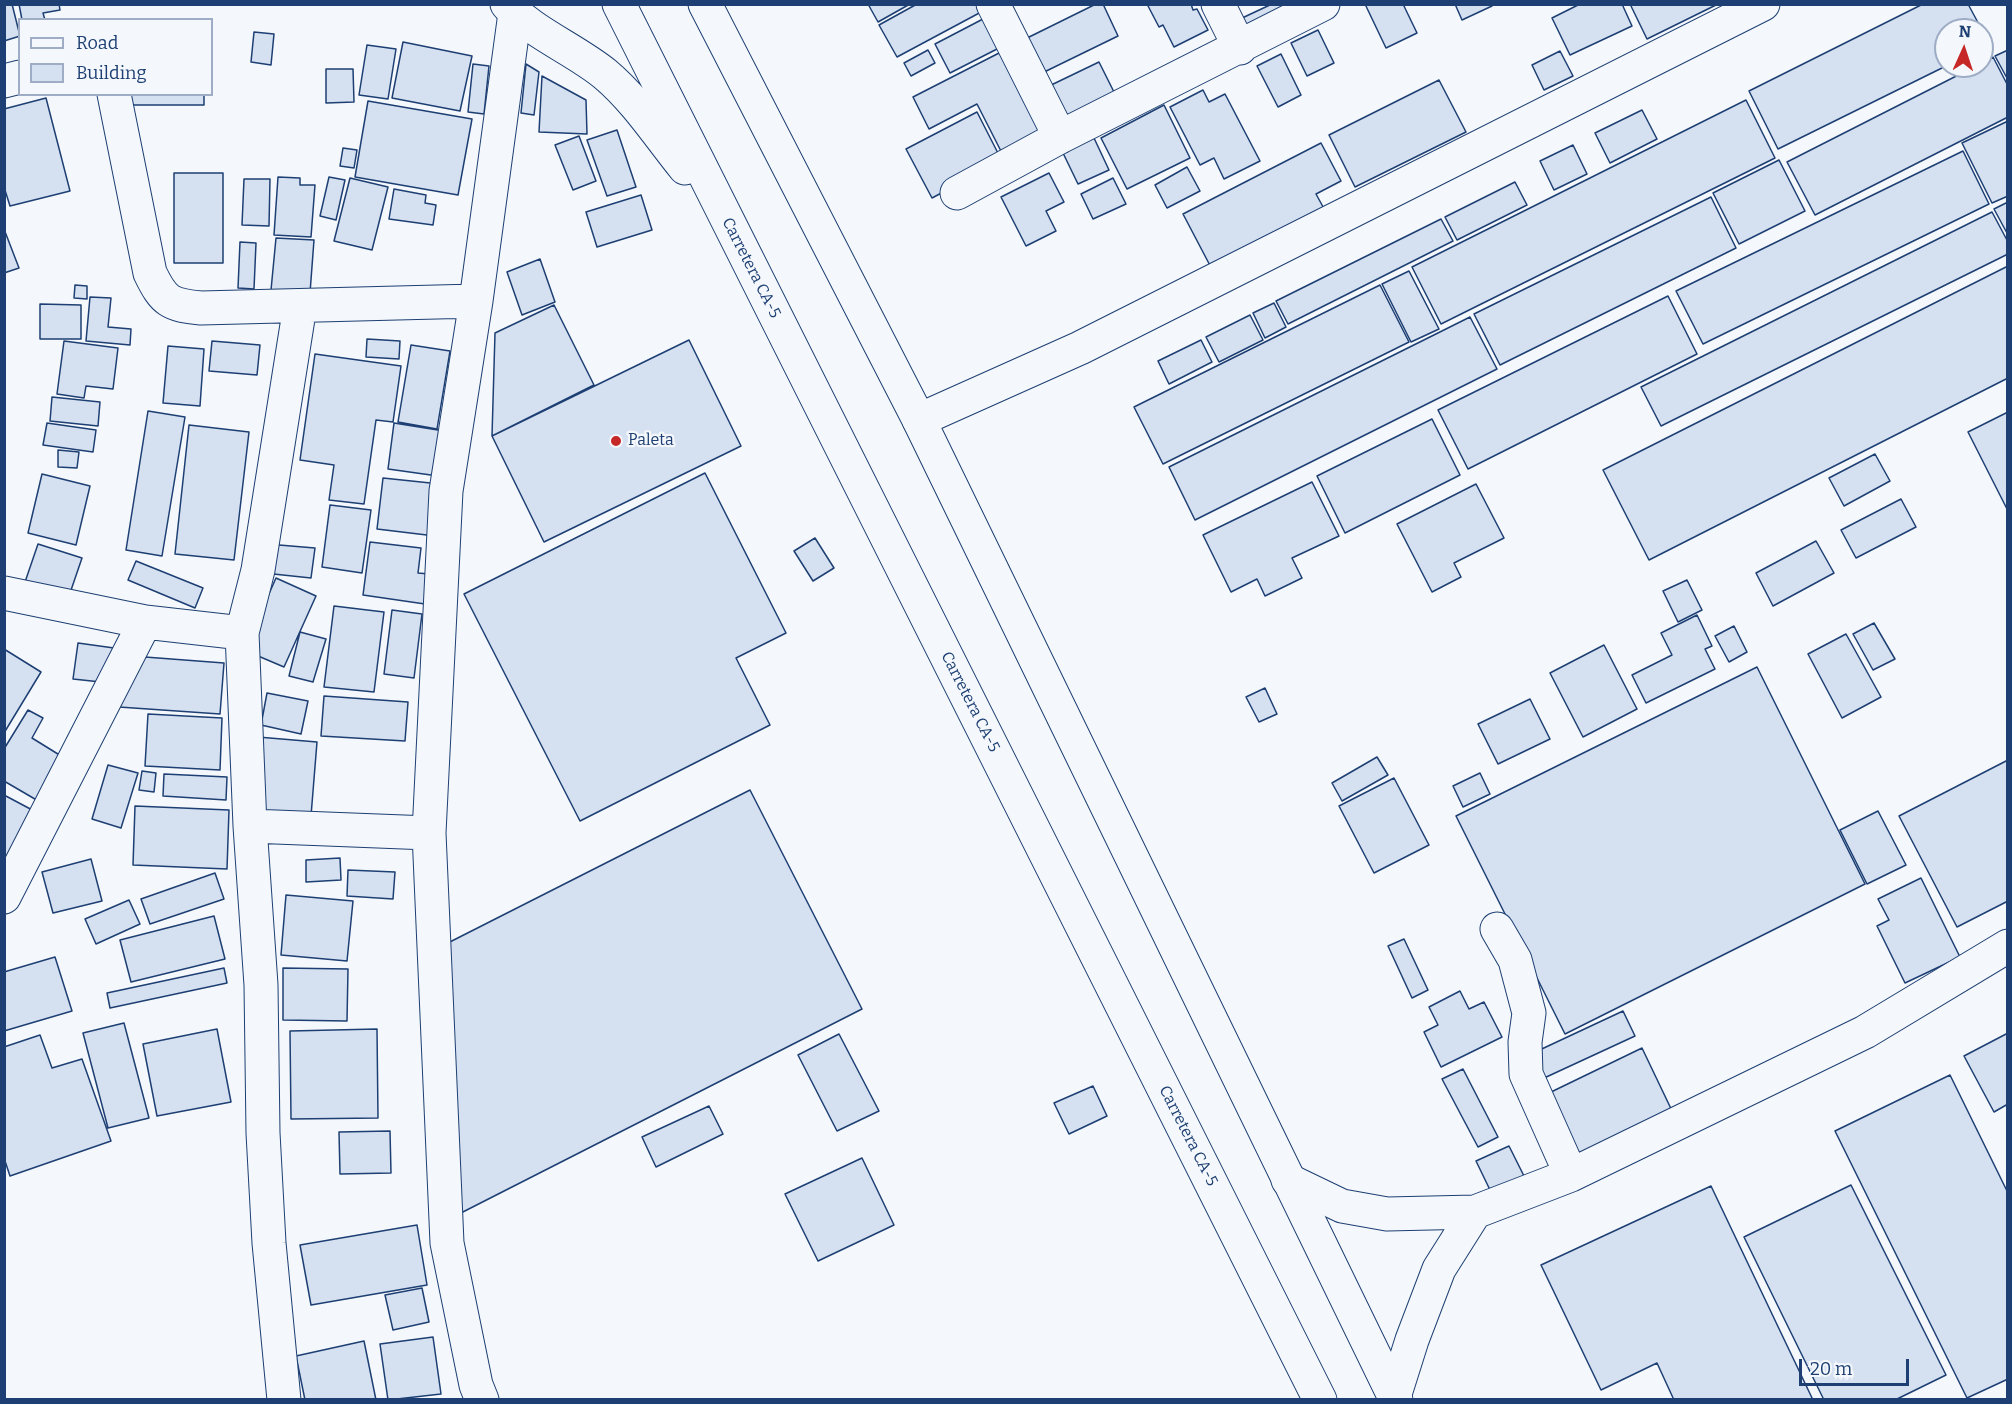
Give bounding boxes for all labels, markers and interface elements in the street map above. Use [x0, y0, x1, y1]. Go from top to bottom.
legend [18, 18, 213, 96]
north arrow [1934, 18, 1994, 78]
text: N [1958, 22, 1972, 41]
text: Road [76, 32, 118, 54]
text: Building [76, 62, 147, 84]
street label: Carretera CA-5 [717, 215, 785, 321]
place label: Paleta [628, 431, 674, 451]
marker: Paleta [609, 434, 623, 448]
street label: Carretera CA-5 [936, 649, 1004, 755]
street label: Carretera CA-5 [1154, 1083, 1222, 1189]
scale bar [1802, 1347, 1912, 1385]
text: 20 m [1810, 1358, 1852, 1380]

